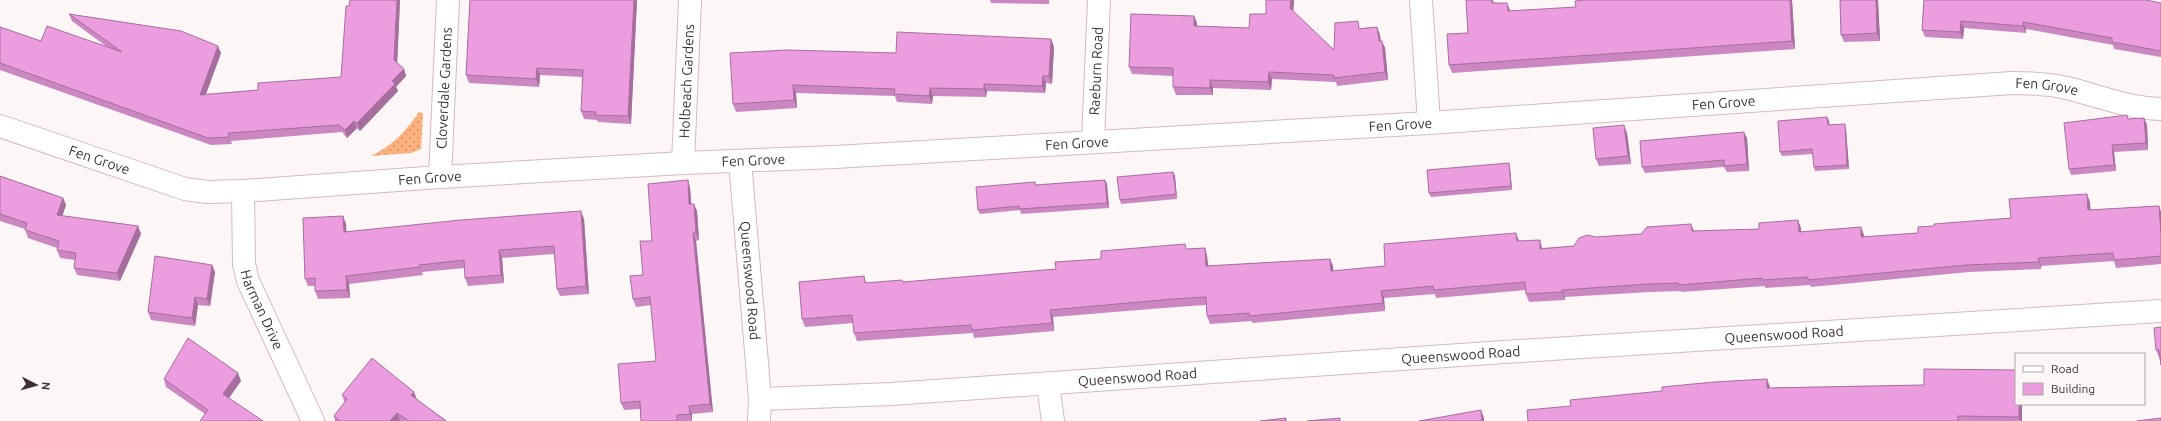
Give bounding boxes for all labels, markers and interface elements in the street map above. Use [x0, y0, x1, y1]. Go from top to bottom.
street label: Holbeach Gardens [676, 24, 697, 139]
street label: Raeburn Road [1086, 26, 1106, 116]
street label: Cloverdale Gardens [433, 27, 455, 149]
street label: Fen Grove [2015, 75, 2080, 99]
street label: Fen Grove [1691, 93, 1756, 113]
street label: Fen Grove [1368, 115, 1433, 134]
street label: Fen Grove [1045, 133, 1109, 153]
street label: Fen Grove [67, 142, 132, 178]
street label: Fen Grove [721, 151, 785, 169]
street label: Fen Grove [398, 168, 462, 188]
street label: Queenswood Road [737, 220, 763, 341]
street label: Harman Drive [238, 268, 287, 352]
street label: Queenswood Road [1724, 323, 1844, 346]
street label: Queenswood Road [1401, 343, 1521, 367]
legend [2015, 353, 2145, 405]
text: Road [2051, 362, 2079, 375]
north arrow [16, 365, 56, 405]
street label: Queenswood Road [1077, 365, 1198, 389]
text: N [40, 381, 52, 391]
text: Building [2051, 382, 2095, 395]

